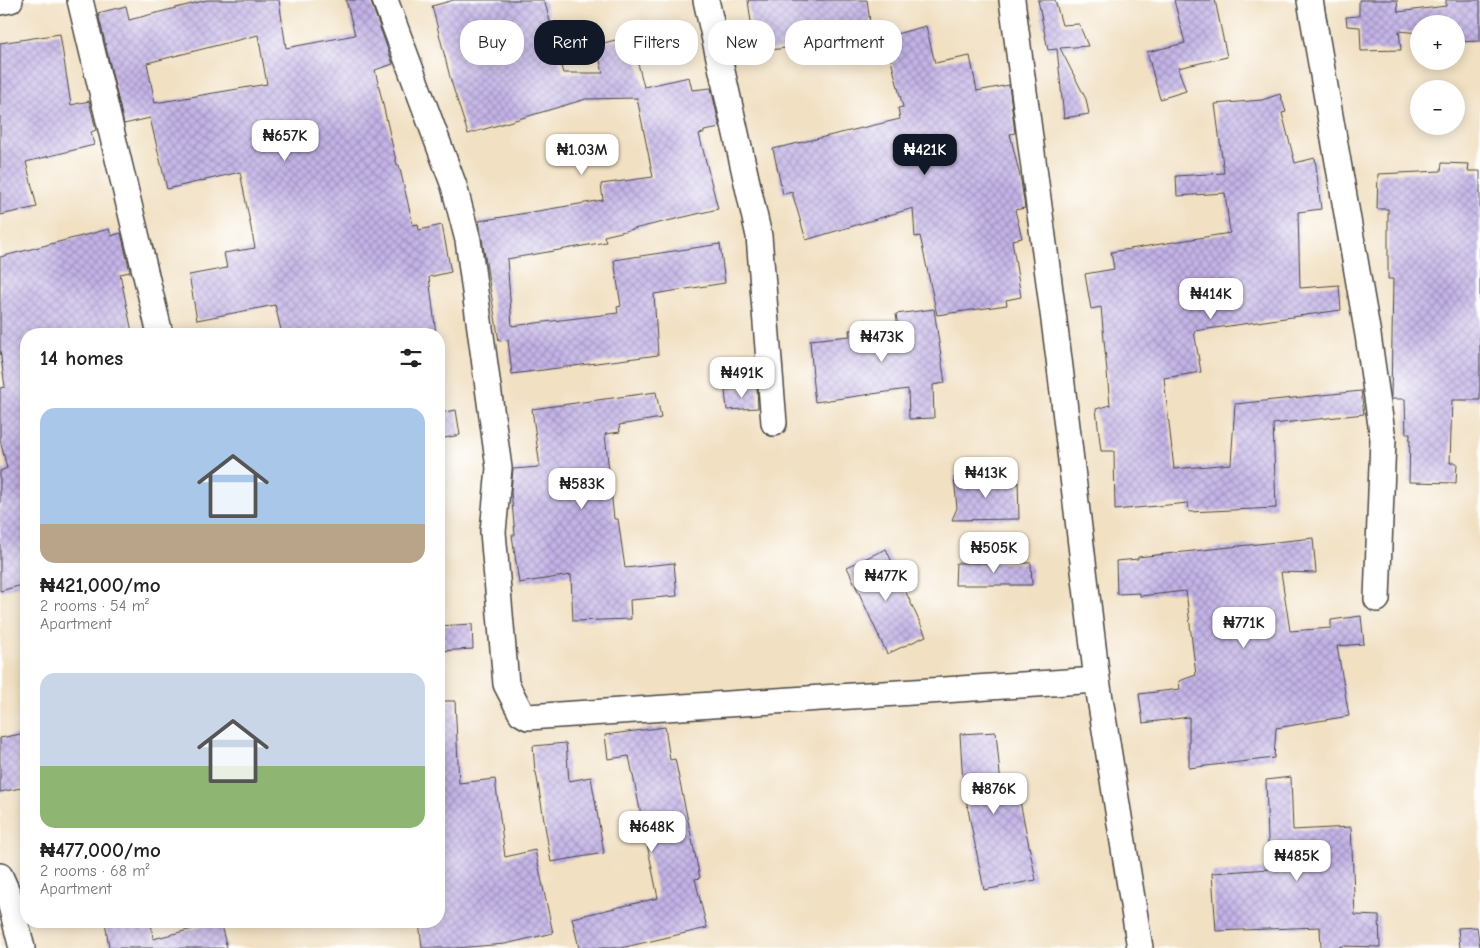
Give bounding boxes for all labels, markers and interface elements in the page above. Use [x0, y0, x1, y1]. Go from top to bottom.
map controls [1410, 15, 1465, 135]
button: + [1410, 15, 1465, 70]
chip: Buy [460, 20, 524, 65]
chip: Rent [534, 20, 605, 65]
chip: Filters [615, 20, 698, 65]
chip: New [708, 20, 775, 65]
chip: Apartment [785, 20, 902, 65]
button: − [1410, 80, 1465, 135]
pin: ₦657K [250, 120, 320, 162]
text: ₦657K [263, 127, 307, 145]
pin: ₦1.03M [541, 134, 623, 176]
pin: ₦421K [890, 134, 960, 176]
text: ₦1.03M [557, 141, 607, 159]
text: ₦421K [904, 141, 946, 159]
pin: ₦414K [1176, 278, 1246, 320]
text: ₦414K [1190, 285, 1232, 303]
pin: ₦473K [847, 320, 917, 363]
text: ₦473K [860, 328, 904, 346]
icon: filters [397, 344, 425, 372]
text: 14 homes [40, 346, 123, 370]
pin: ₦491K [707, 356, 777, 399]
text: ₦491K [721, 364, 763, 382]
icon: home [188, 441, 278, 531]
pin: ₦413K [951, 456, 1021, 499]
text: ₦413K [965, 464, 1007, 482]
pin: ₦583K [547, 468, 617, 510]
text: ₦583K [559, 475, 605, 493]
pin: ₦505K [959, 532, 1029, 574]
text: ₦505K [971, 539, 1017, 557]
pin: ₦477K [851, 560, 921, 602]
text: ₦477K [865, 567, 907, 585]
text: ₦421,000/mo [40, 573, 161, 597]
text: 2 rooms · 54 m² [40, 597, 149, 615]
pin: ₦771K [1209, 606, 1279, 649]
text: ₦771K [1223, 614, 1265, 632]
text: Apartment [40, 615, 112, 633]
icon: home [188, 706, 278, 796]
pin: ₦876K [959, 772, 1029, 815]
text: ₦876K [972, 780, 1016, 798]
pin: ₦648K [617, 810, 687, 853]
text: ₦648K [630, 818, 674, 836]
text: ₦477,000/mo [40, 838, 161, 862]
pin: ₦485K [1262, 840, 1332, 882]
text: ₦485K [1275, 847, 1319, 865]
text: 2 rooms · 68 m² [40, 862, 150, 880]
text: Apartment [40, 880, 112, 898]

